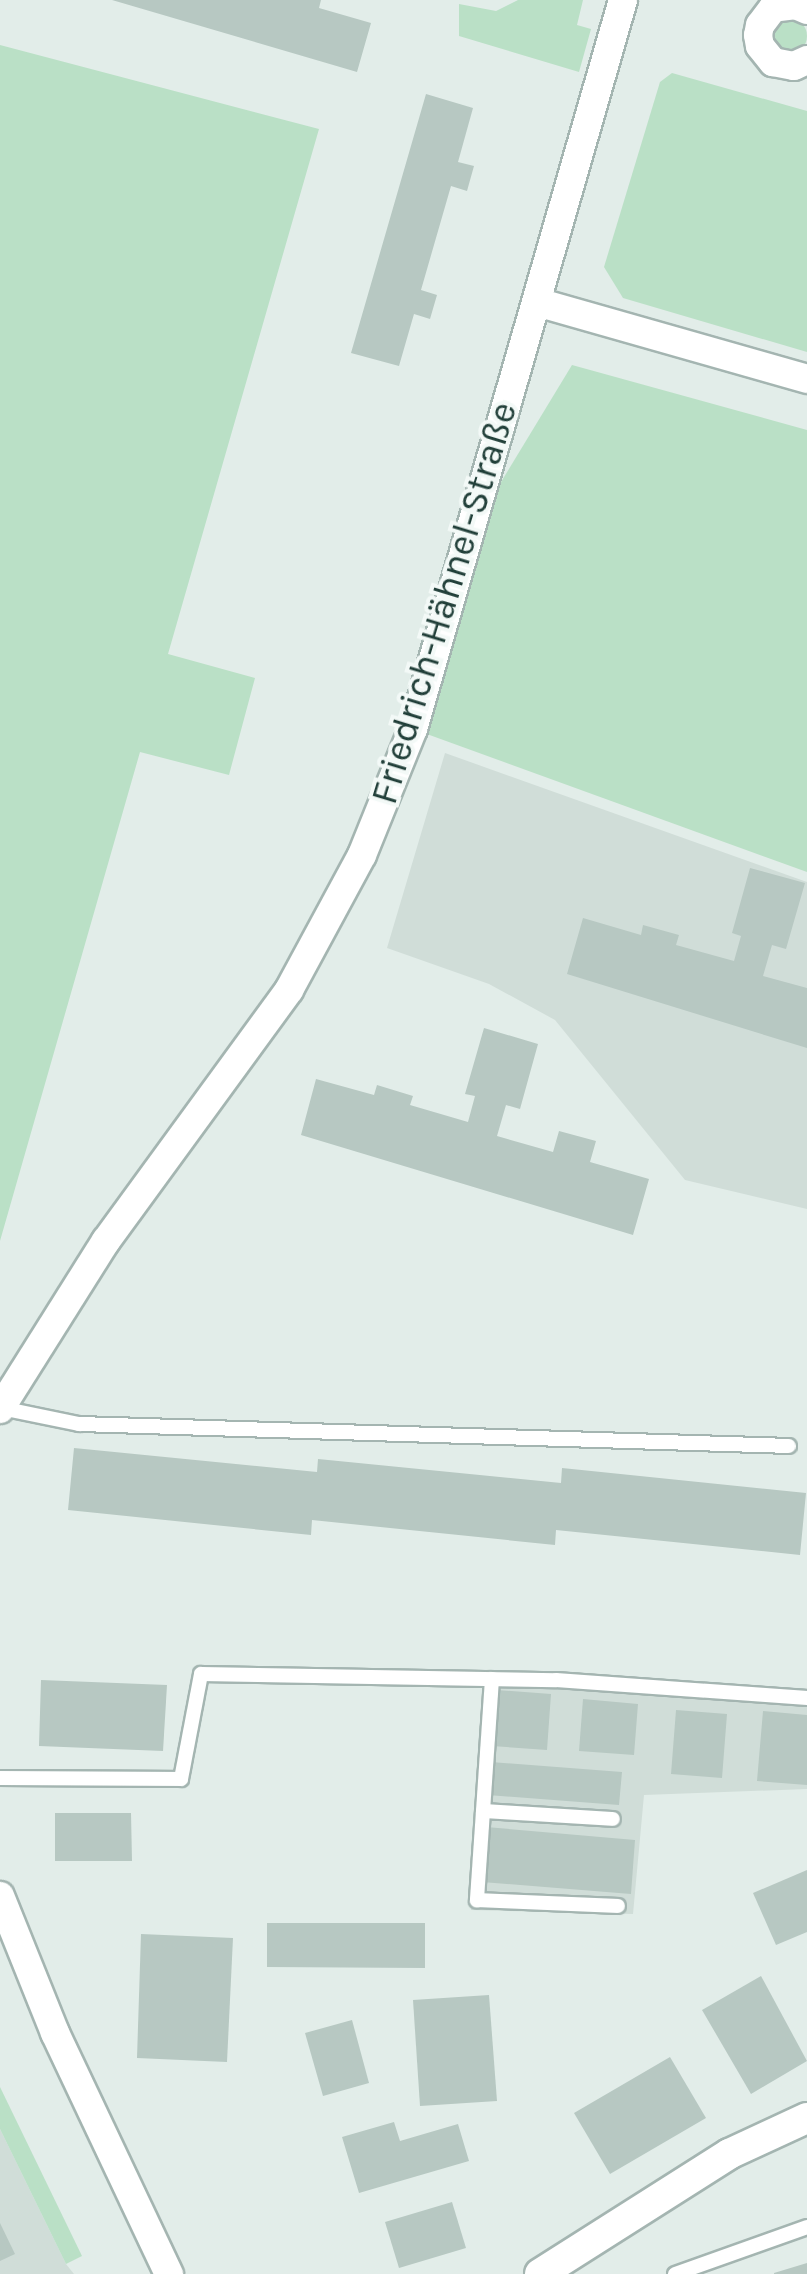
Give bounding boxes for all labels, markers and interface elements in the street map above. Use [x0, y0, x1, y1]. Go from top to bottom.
street label: Friedrich-Hähnel-Straße [361, 396, 527, 810]

